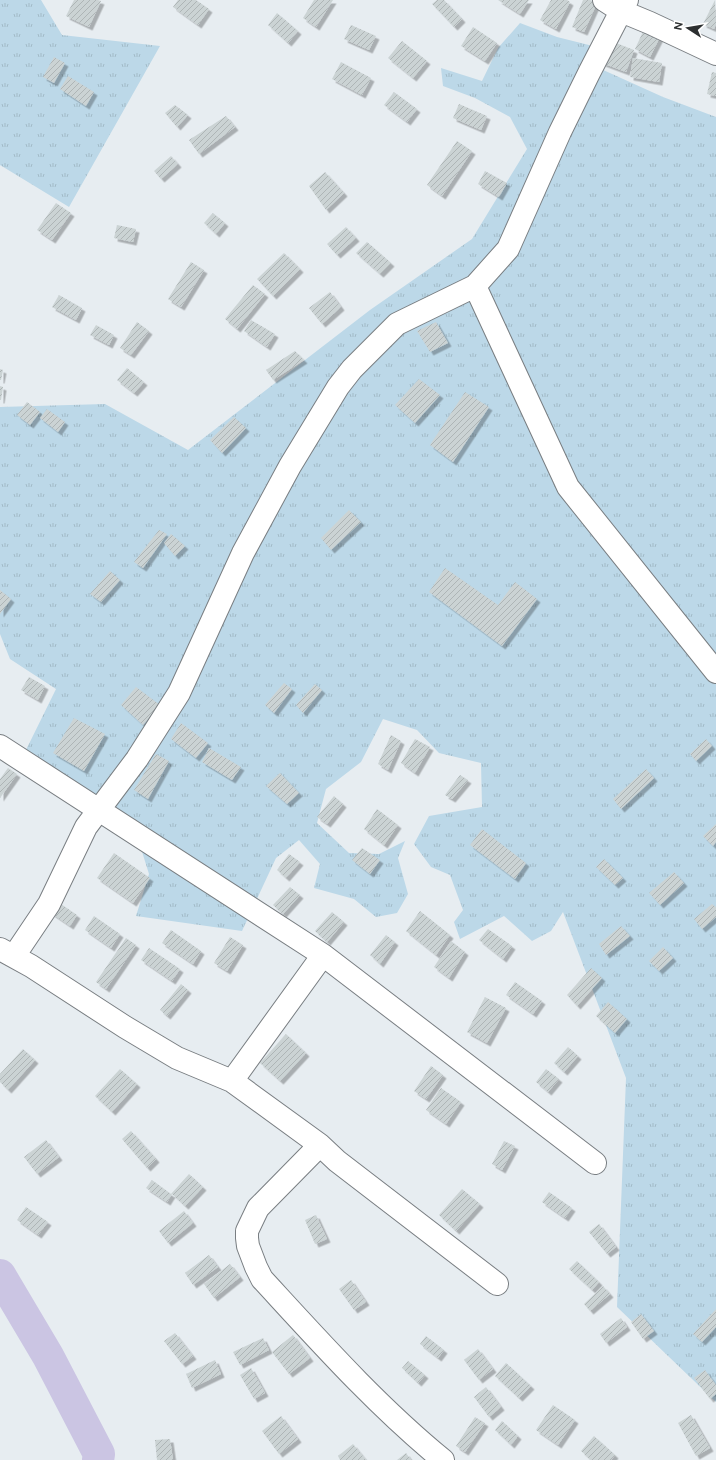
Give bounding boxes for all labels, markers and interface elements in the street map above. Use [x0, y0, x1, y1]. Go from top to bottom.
north arrow [668, 8, 708, 48]
text: N [671, 21, 686, 31]

